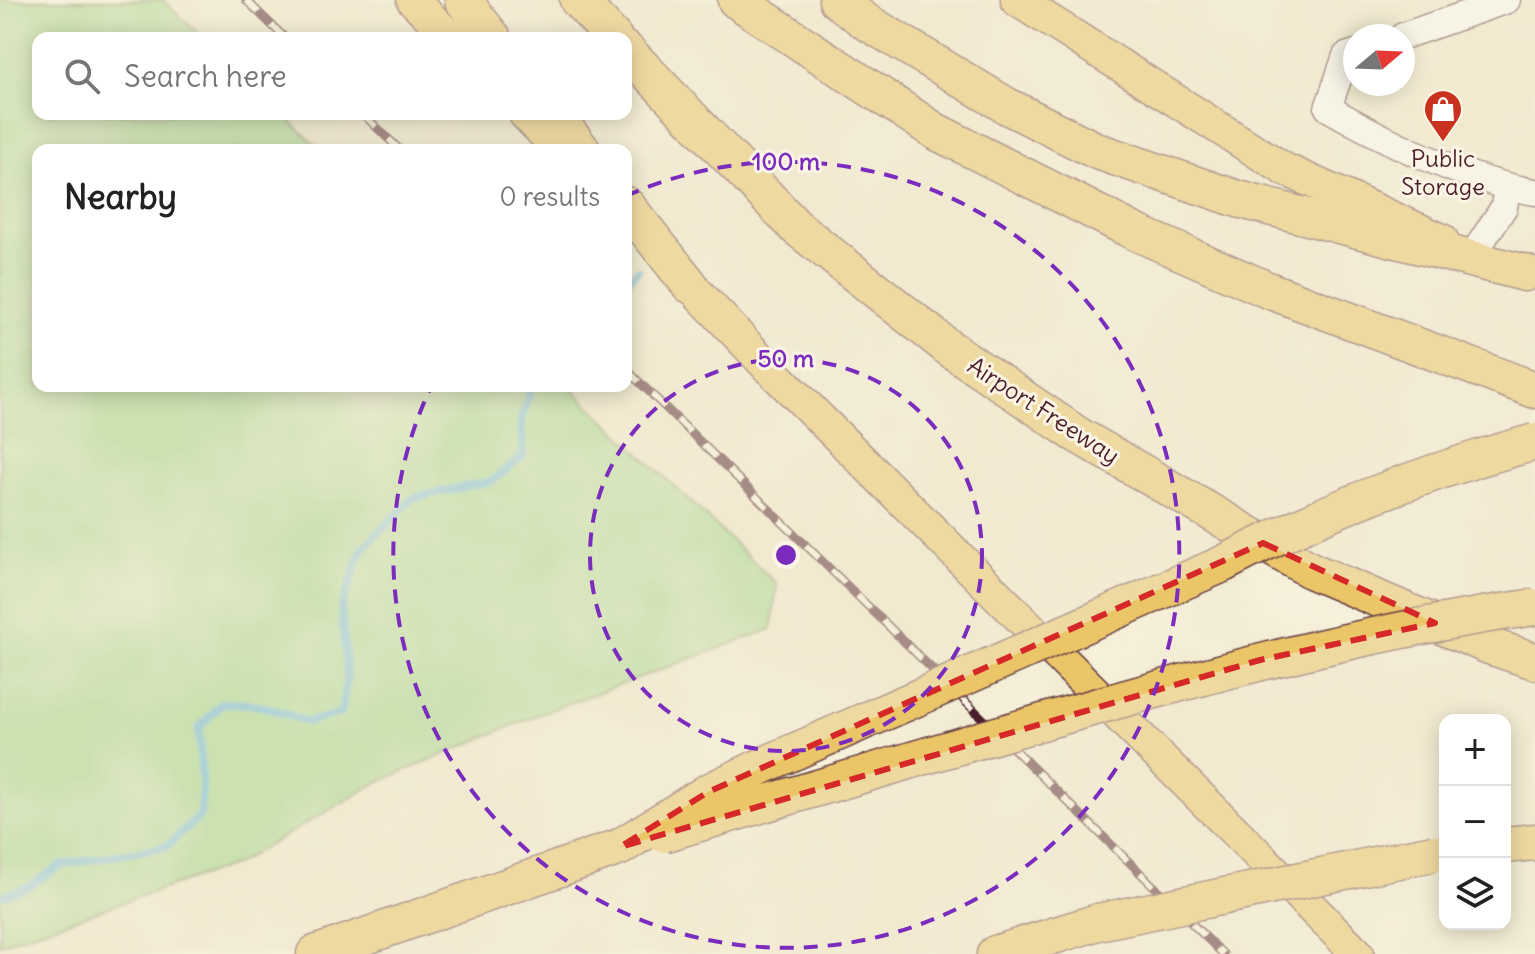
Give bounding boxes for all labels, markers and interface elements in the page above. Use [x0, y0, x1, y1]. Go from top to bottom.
north arrow [1343, 24, 1415, 96]
search box [32, 32, 632, 120]
icon: search [60, 54, 104, 98]
text: Search here [124, 57, 287, 95]
shop icon: Public Storage [1422, 88, 1464, 143]
place label: Public Storage [1401, 143, 1485, 201]
text: 100 m [752, 146, 820, 176]
text: Nearby [64, 175, 177, 218]
text: 0 results [499, 180, 600, 213]
text: 50 m [758, 343, 814, 373]
street label: Airport Freeway [962, 350, 1126, 470]
centre of rings [772, 541, 800, 569]
map controls [1439, 714, 1511, 930]
button: + [1439, 714, 1511, 786]
button: − [1439, 786, 1511, 858]
button: layers [1439, 858, 1511, 930]

